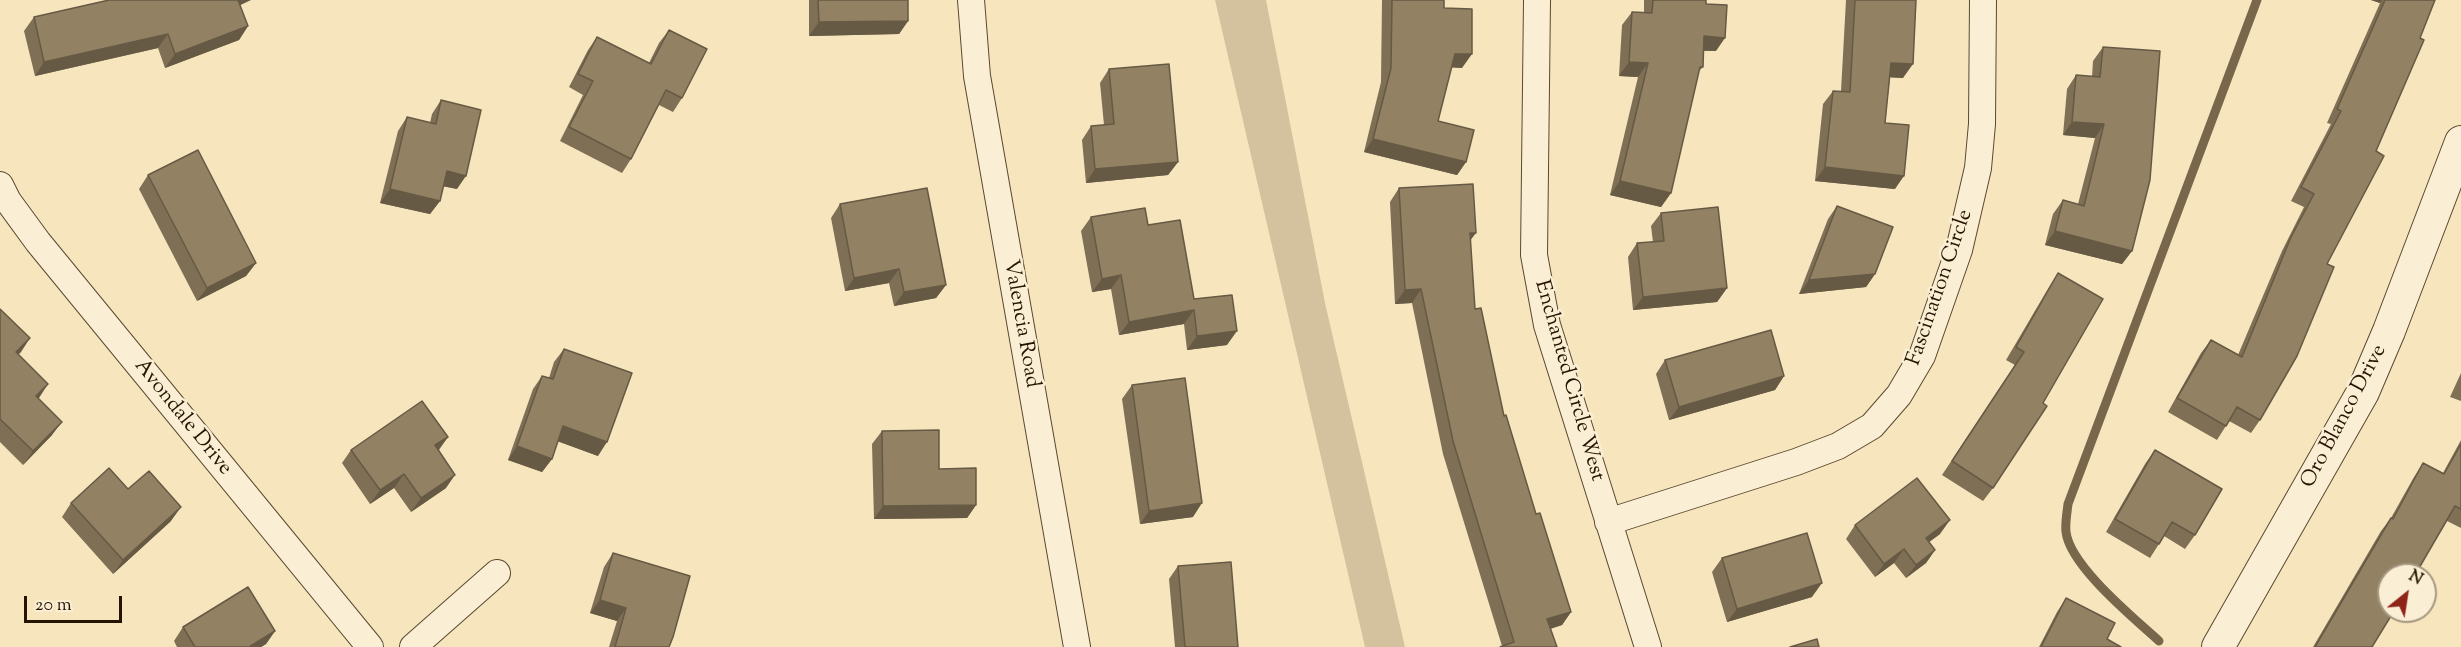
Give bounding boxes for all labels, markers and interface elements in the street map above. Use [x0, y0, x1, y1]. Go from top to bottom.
street label: Fascination Circle [1903, 207, 1979, 369]
street label: Valencia Road [996, 258, 1044, 390]
street label: Enchanted Circle West [1527, 278, 1609, 484]
street label: Oro Blanco Drive [2297, 341, 2393, 493]
street label: Avondale Drive [128, 355, 236, 481]
north arrow [2377, 563, 2437, 623]
text: N [2404, 566, 2427, 592]
scale bar [27, 584, 124, 622]
text: 20 m [35, 593, 72, 619]

